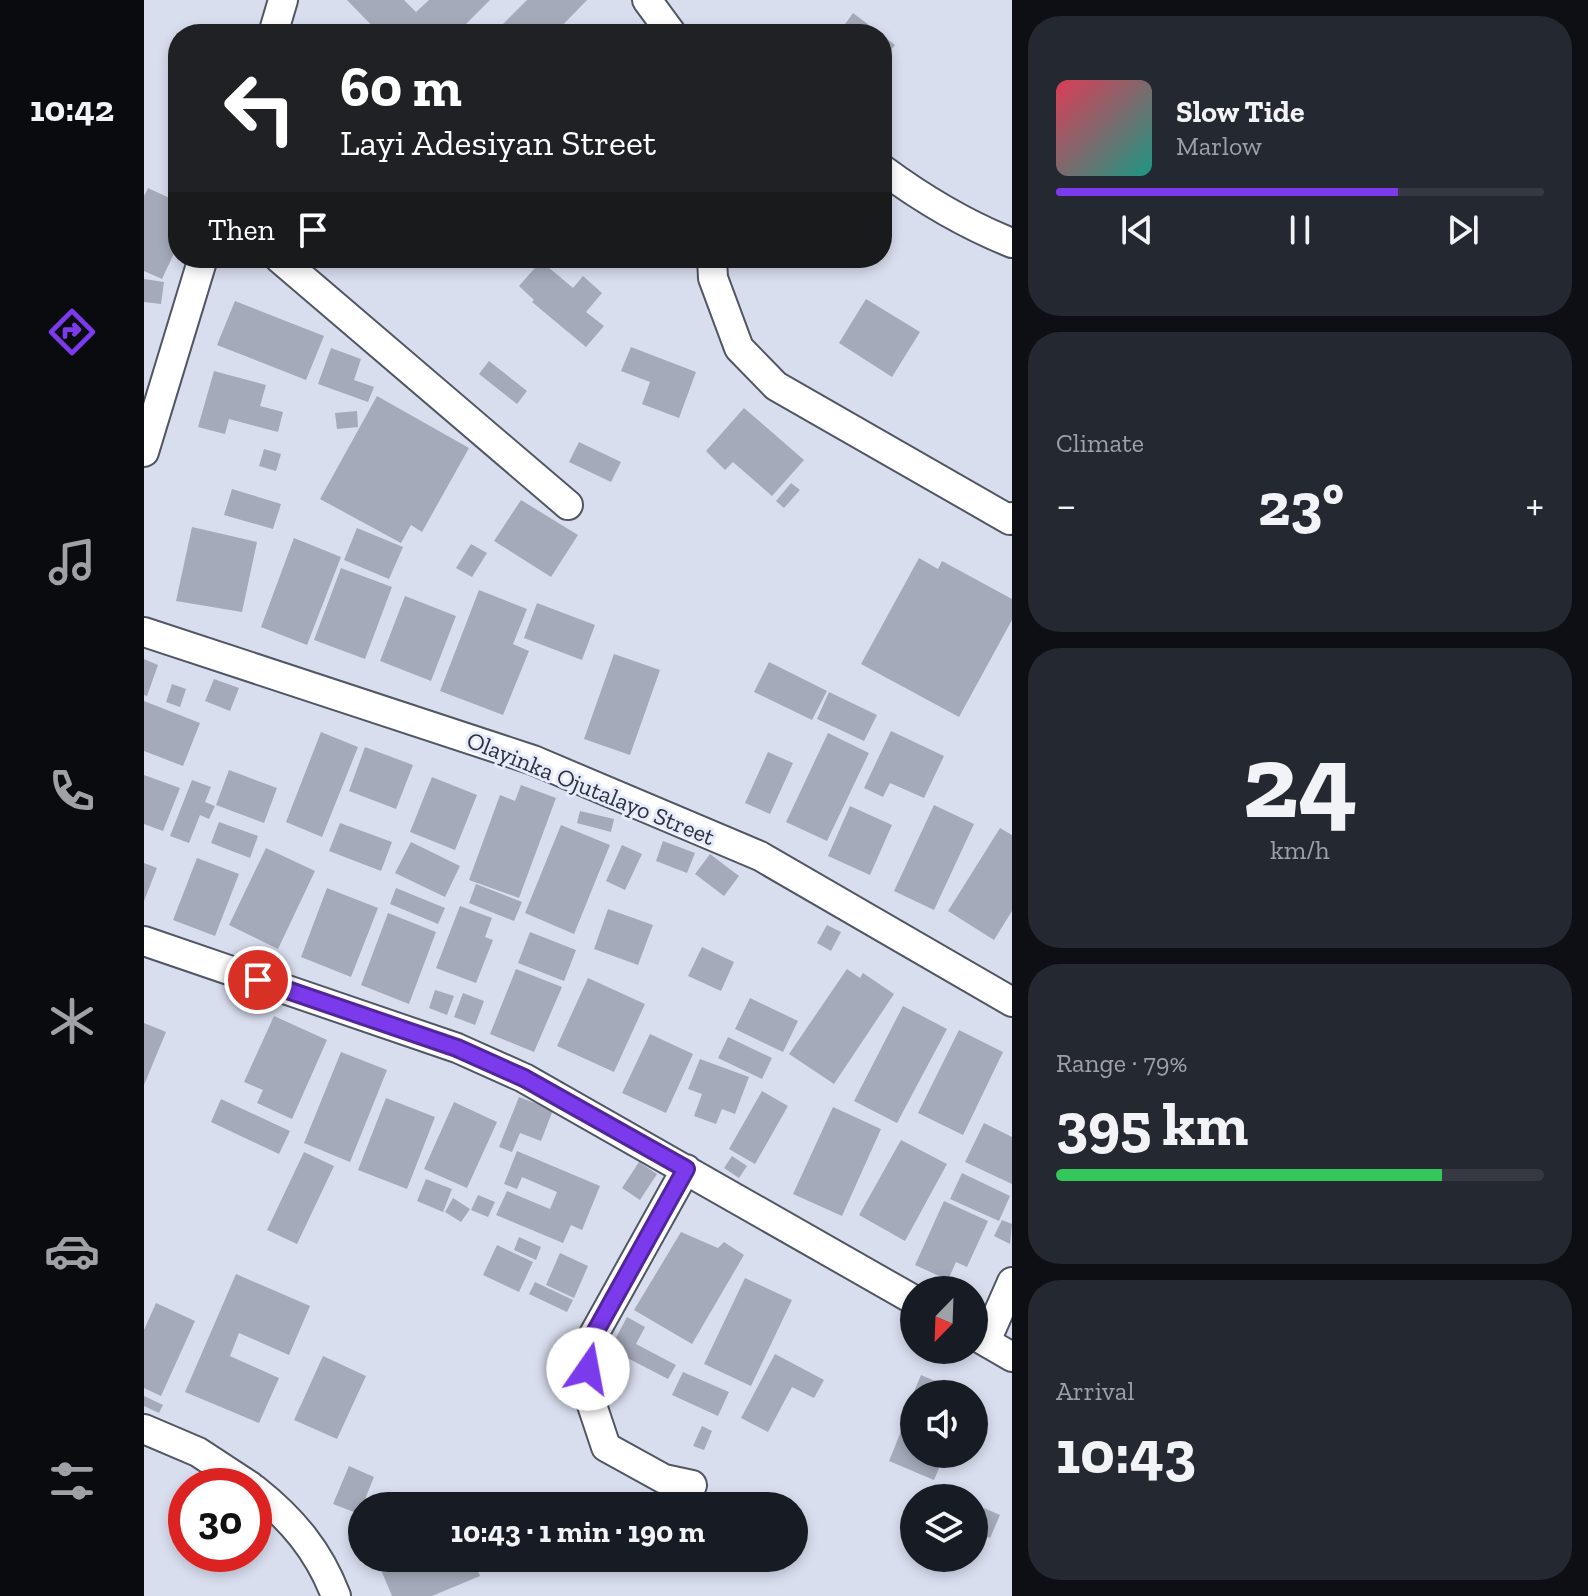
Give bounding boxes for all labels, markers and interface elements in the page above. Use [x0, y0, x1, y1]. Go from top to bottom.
text: 60 m [340, 53, 462, 120]
icon: left [208, 56, 312, 160]
text: 10:42 [30, 87, 114, 130]
text: Slow Tide [1176, 94, 1304, 130]
text: Layi Adesiyan Street [340, 121, 656, 164]
text: Marlow [1176, 130, 1262, 162]
icon: arrive [291, 208, 335, 252]
icon: previous [1115, 208, 1159, 252]
icon: pause [1278, 208, 1322, 252]
icon: next [1441, 208, 1485, 252]
text: Then [208, 212, 275, 248]
icon: directions [44, 304, 100, 360]
text: Climate [1056, 427, 1144, 459]
text: 23° [1258, 468, 1344, 540]
text: − [1056, 478, 1077, 531]
text: + [1525, 478, 1544, 531]
icon: music [44, 534, 100, 590]
text: 24 [1242, 719, 1358, 844]
street label: Olayinka Ojutalayo Street [463, 725, 719, 851]
icon: phone [44, 763, 100, 819]
text: km/h [1270, 834, 1330, 866]
pin [224, 946, 292, 1014]
icon: arrive [236, 958, 280, 1002]
icon: climate [44, 993, 100, 1049]
text: Range · 79% [1056, 1047, 1187, 1079]
text: 395 km [1056, 1088, 1248, 1160]
icon: car [44, 1223, 100, 1279]
north arrow [900, 1276, 988, 1364]
map controls [900, 1276, 988, 1572]
position arrow [546, 1327, 630, 1411]
text: Arrival [1056, 1375, 1134, 1407]
button: sound [900, 1380, 988, 1468]
text: 10:43 [1056, 1416, 1196, 1488]
icon: filters [44, 1453, 100, 1509]
speed limit sign: 30 [168, 1468, 272, 1572]
button: layers [900, 1484, 988, 1572]
text: 10:43 · 1 min · 190 m [451, 1514, 705, 1550]

